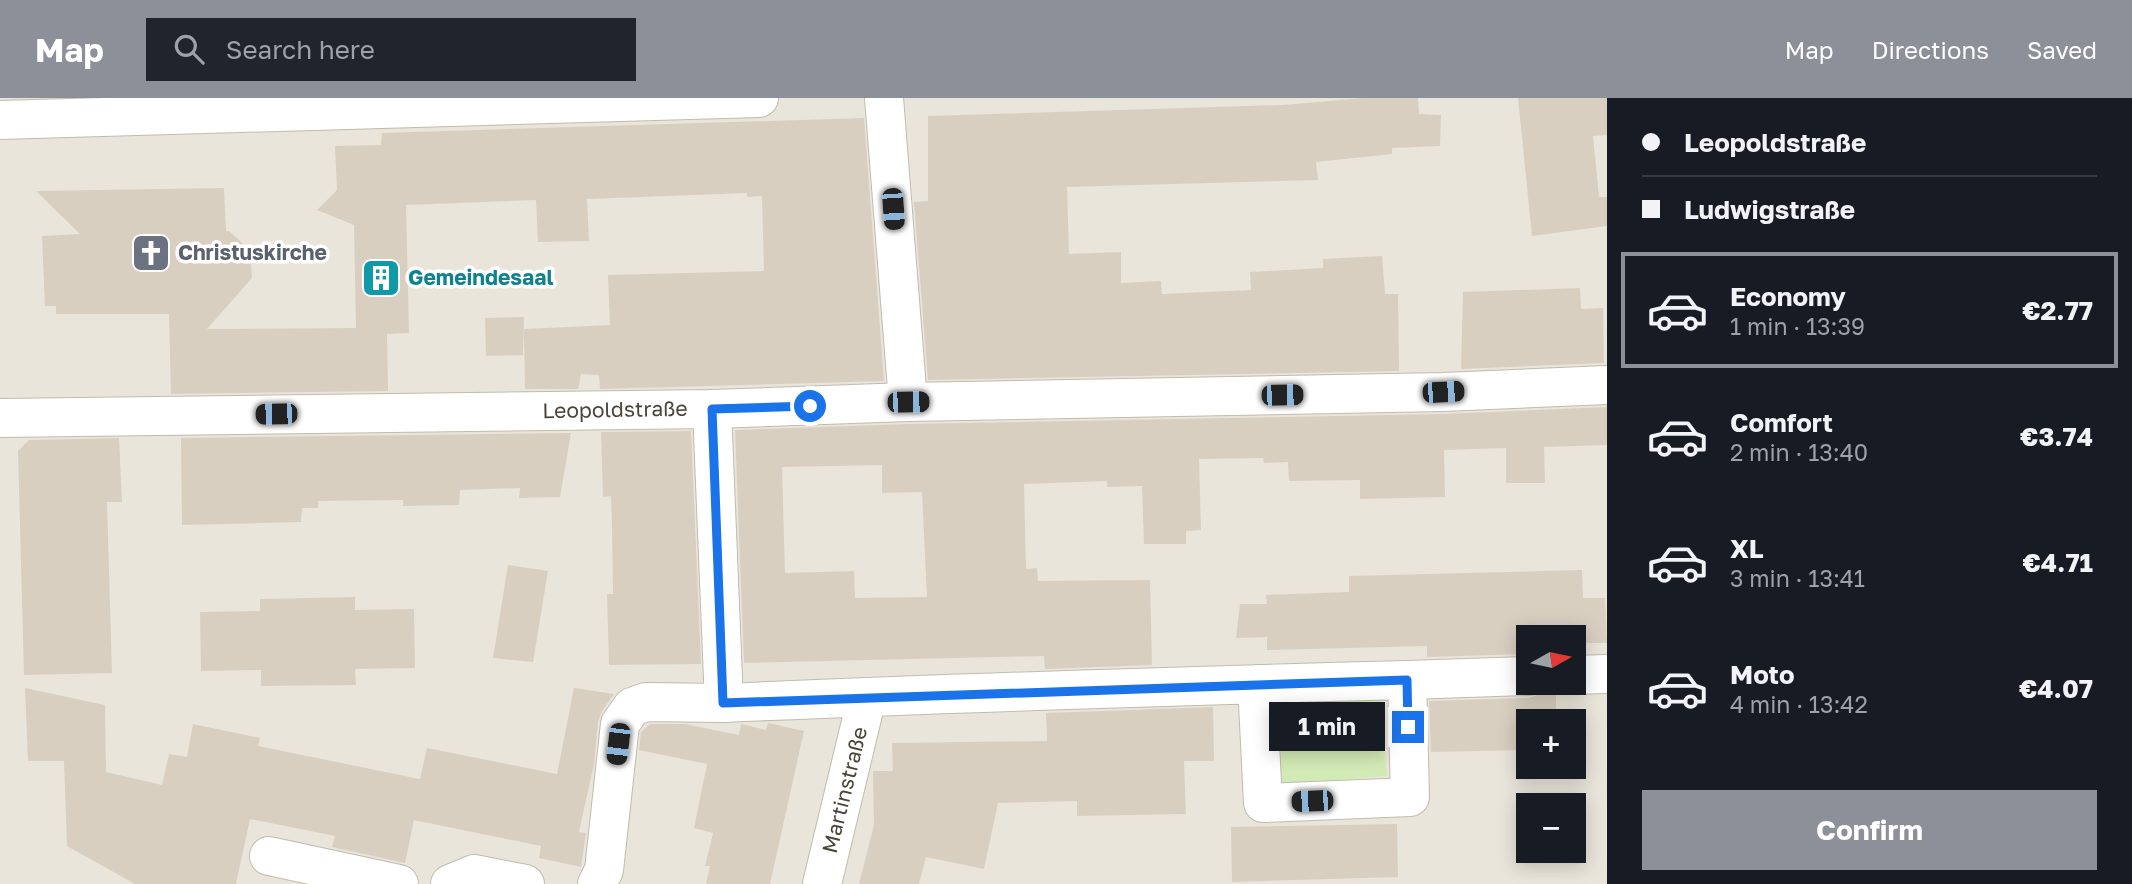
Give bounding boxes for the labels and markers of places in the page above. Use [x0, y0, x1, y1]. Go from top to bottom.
church icon: Christuskirche [130, 232, 172, 274]
place label: Christuskirche [178, 239, 327, 265]
building icon: Gemeindesaal [360, 257, 402, 299]
place label: Gemeindesaal [408, 264, 554, 290]

